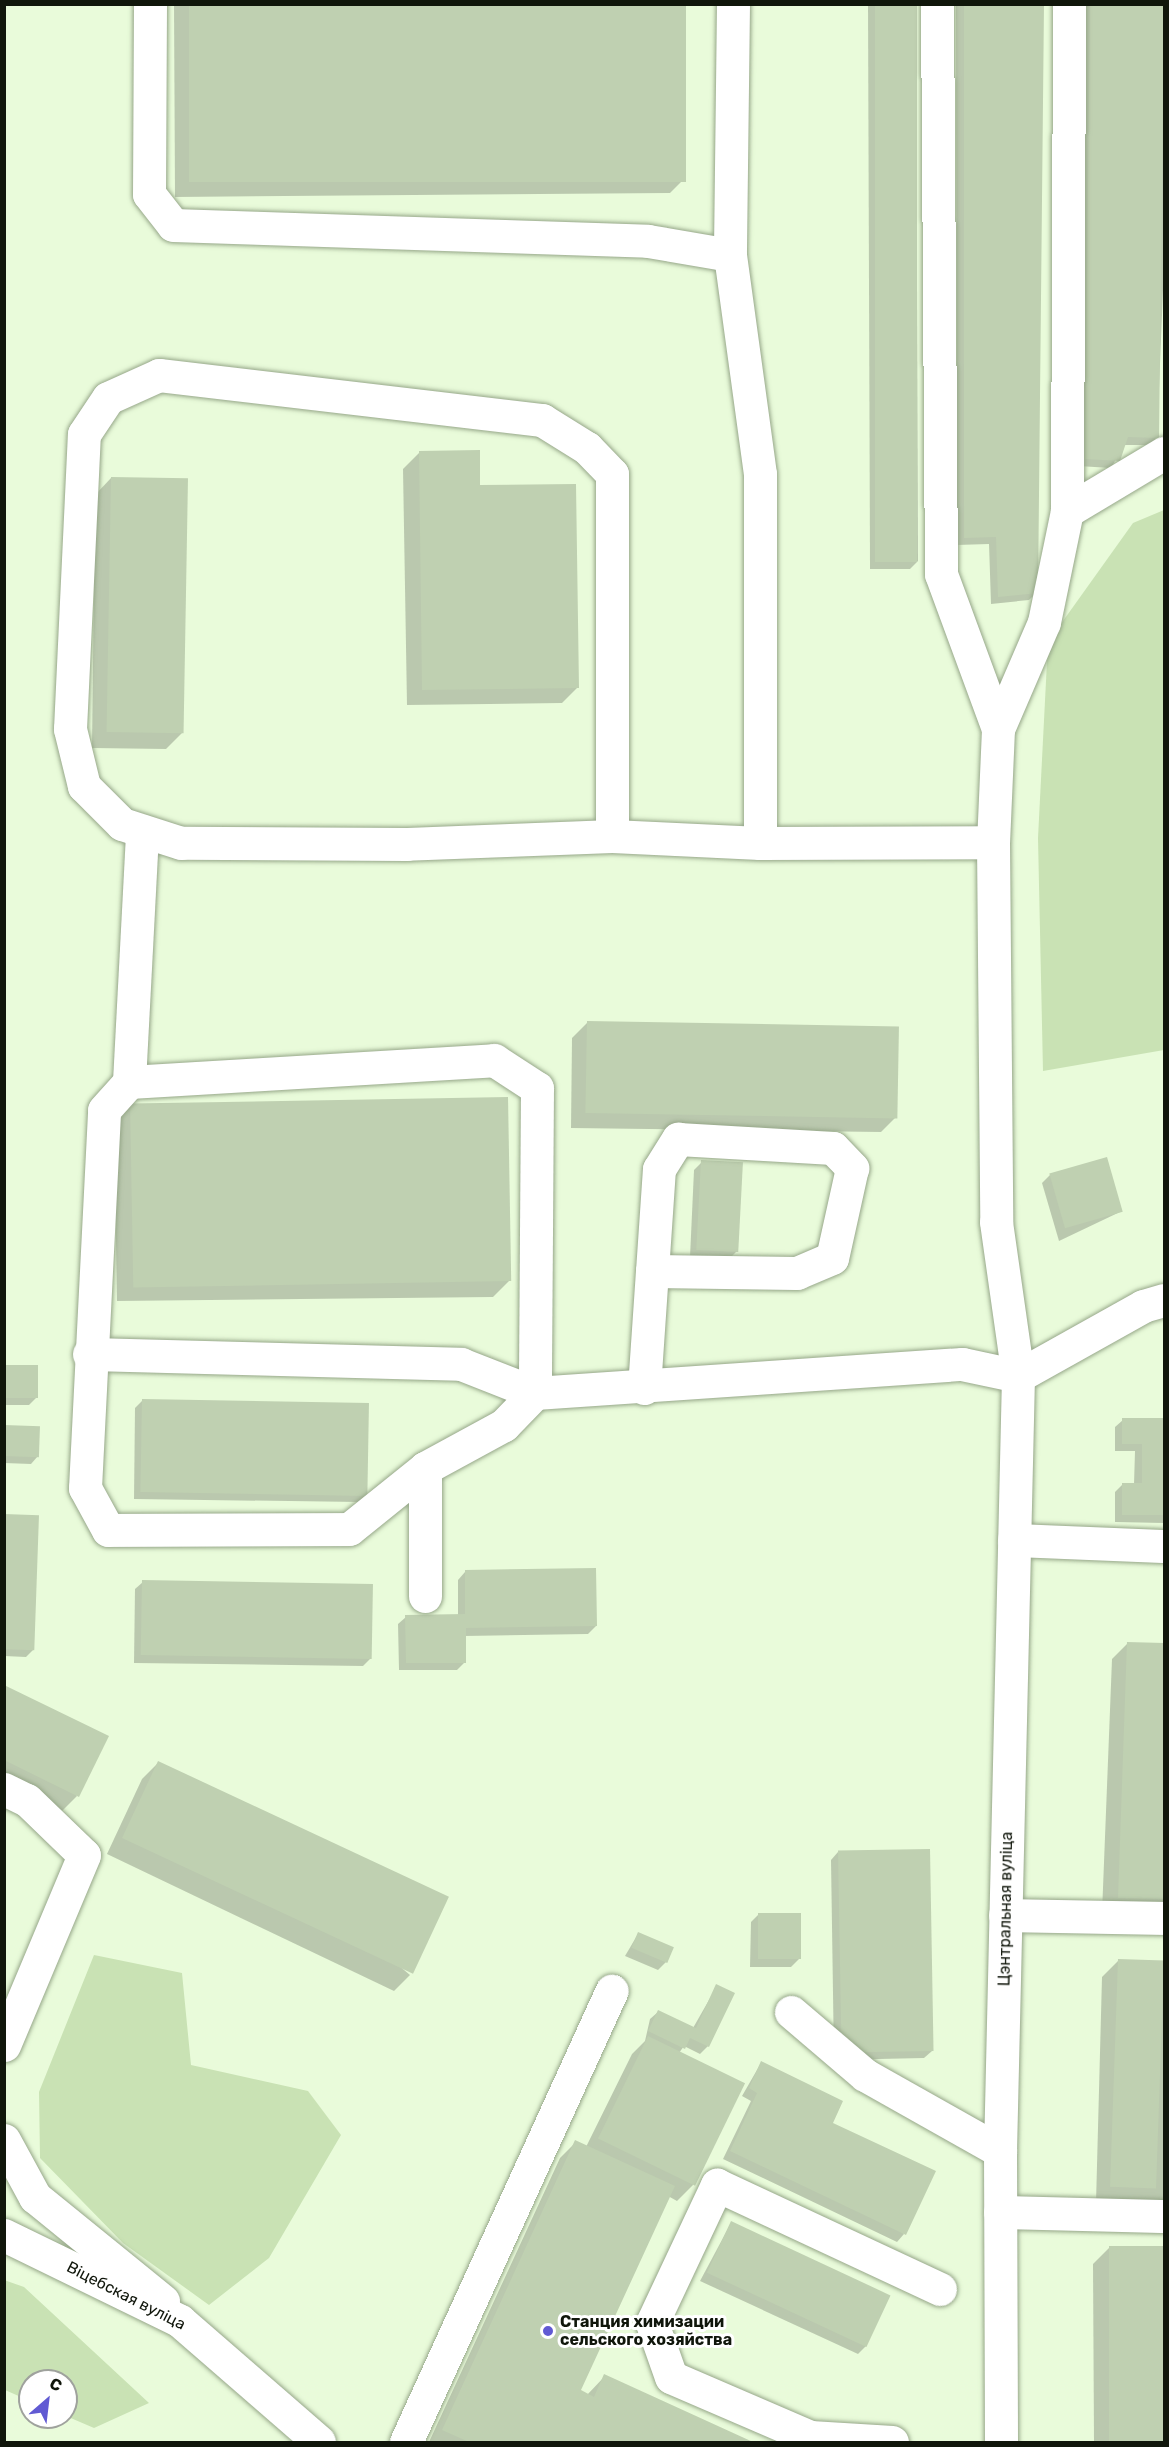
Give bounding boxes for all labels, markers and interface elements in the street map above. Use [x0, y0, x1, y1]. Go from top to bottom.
street label: Цэнтральная вуліца [995, 1832, 1017, 1986]
street label: Віцебская вуліца [63, 2258, 189, 2334]
place label: Станция химизации сельского хозяйства [560, 2312, 732, 2350]
marker: Станция химизации сельского хозяйства [541, 2324, 555, 2338]
north arrow [18, 2369, 78, 2429]
text: С [46, 2373, 65, 2395]

